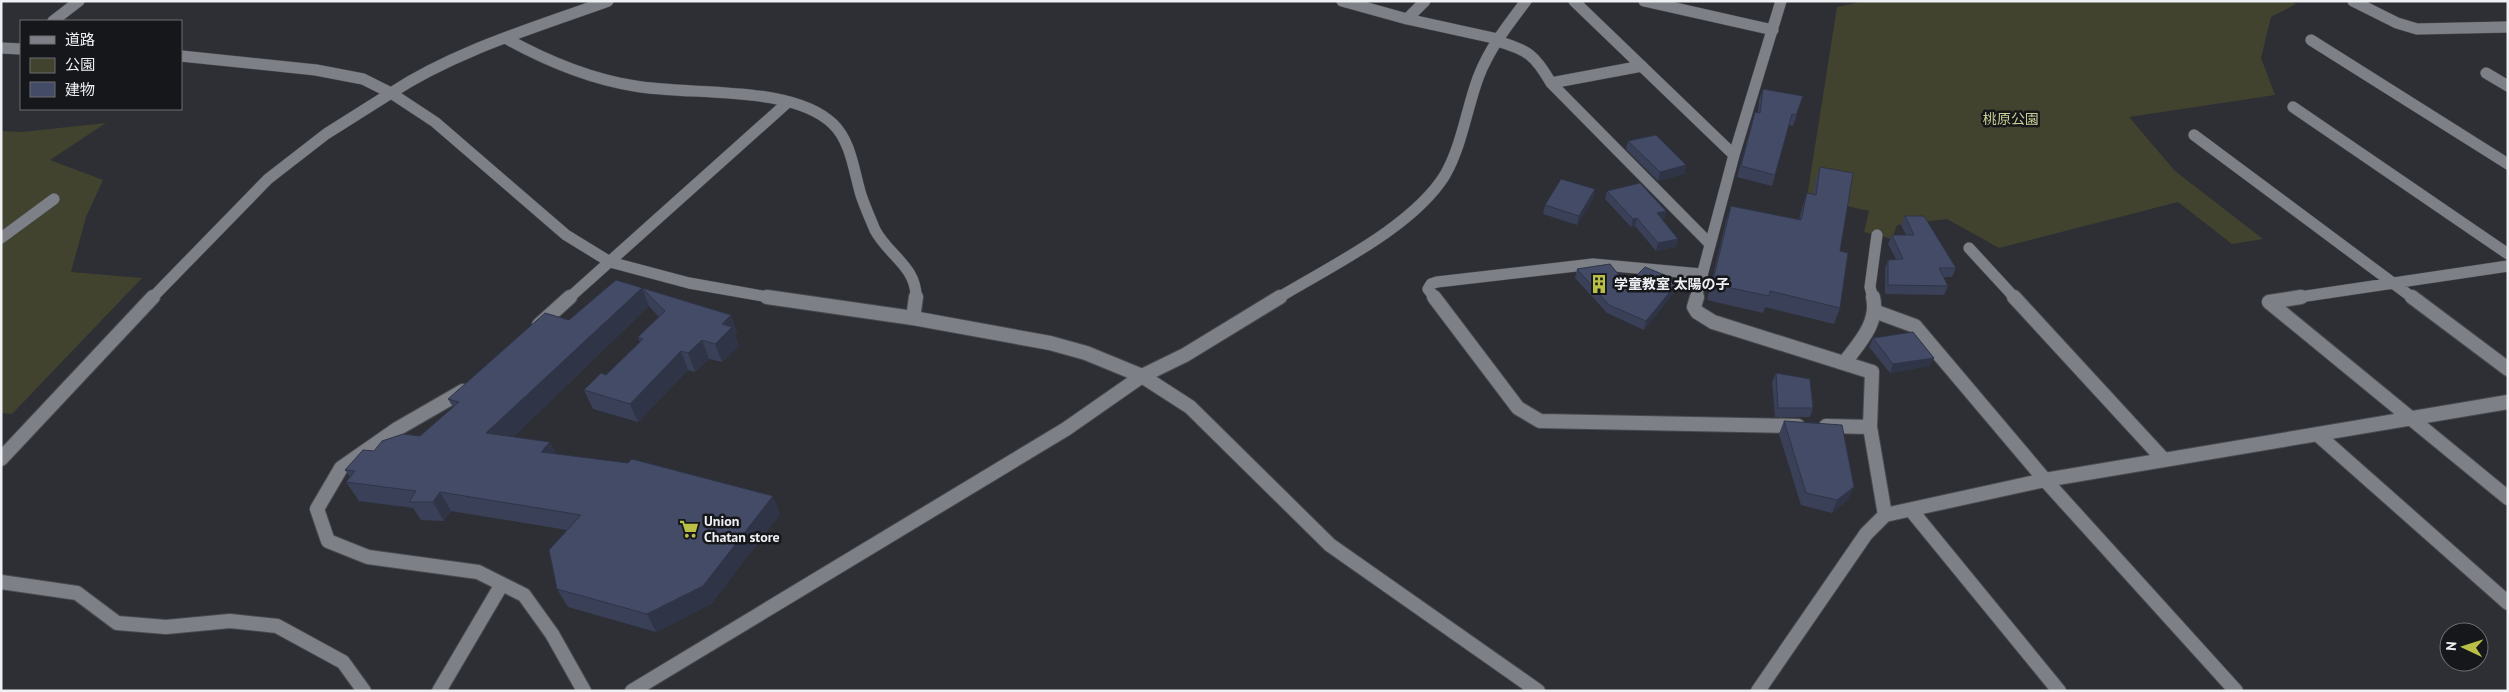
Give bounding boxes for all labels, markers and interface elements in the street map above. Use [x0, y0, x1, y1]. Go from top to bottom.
legend [20, 20, 182, 110]
text: 道路 [65, 30, 95, 49]
text: 公園 [65, 55, 95, 74]
text: 建物 [65, 80, 95, 99]
park label: 桃原公園 [1983, 110, 2039, 128]
building icon: 学童教室 太陽の子 [1588, 273, 1610, 295]
place label: 学童教室 太陽の子 [1614, 275, 1730, 293]
place label: Union Chatan store [704, 512, 780, 546]
supermarket icon: Union Chatan store [678, 518, 700, 540]
north arrow [2439, 622, 2489, 672]
text: N [2442, 641, 2460, 651]

